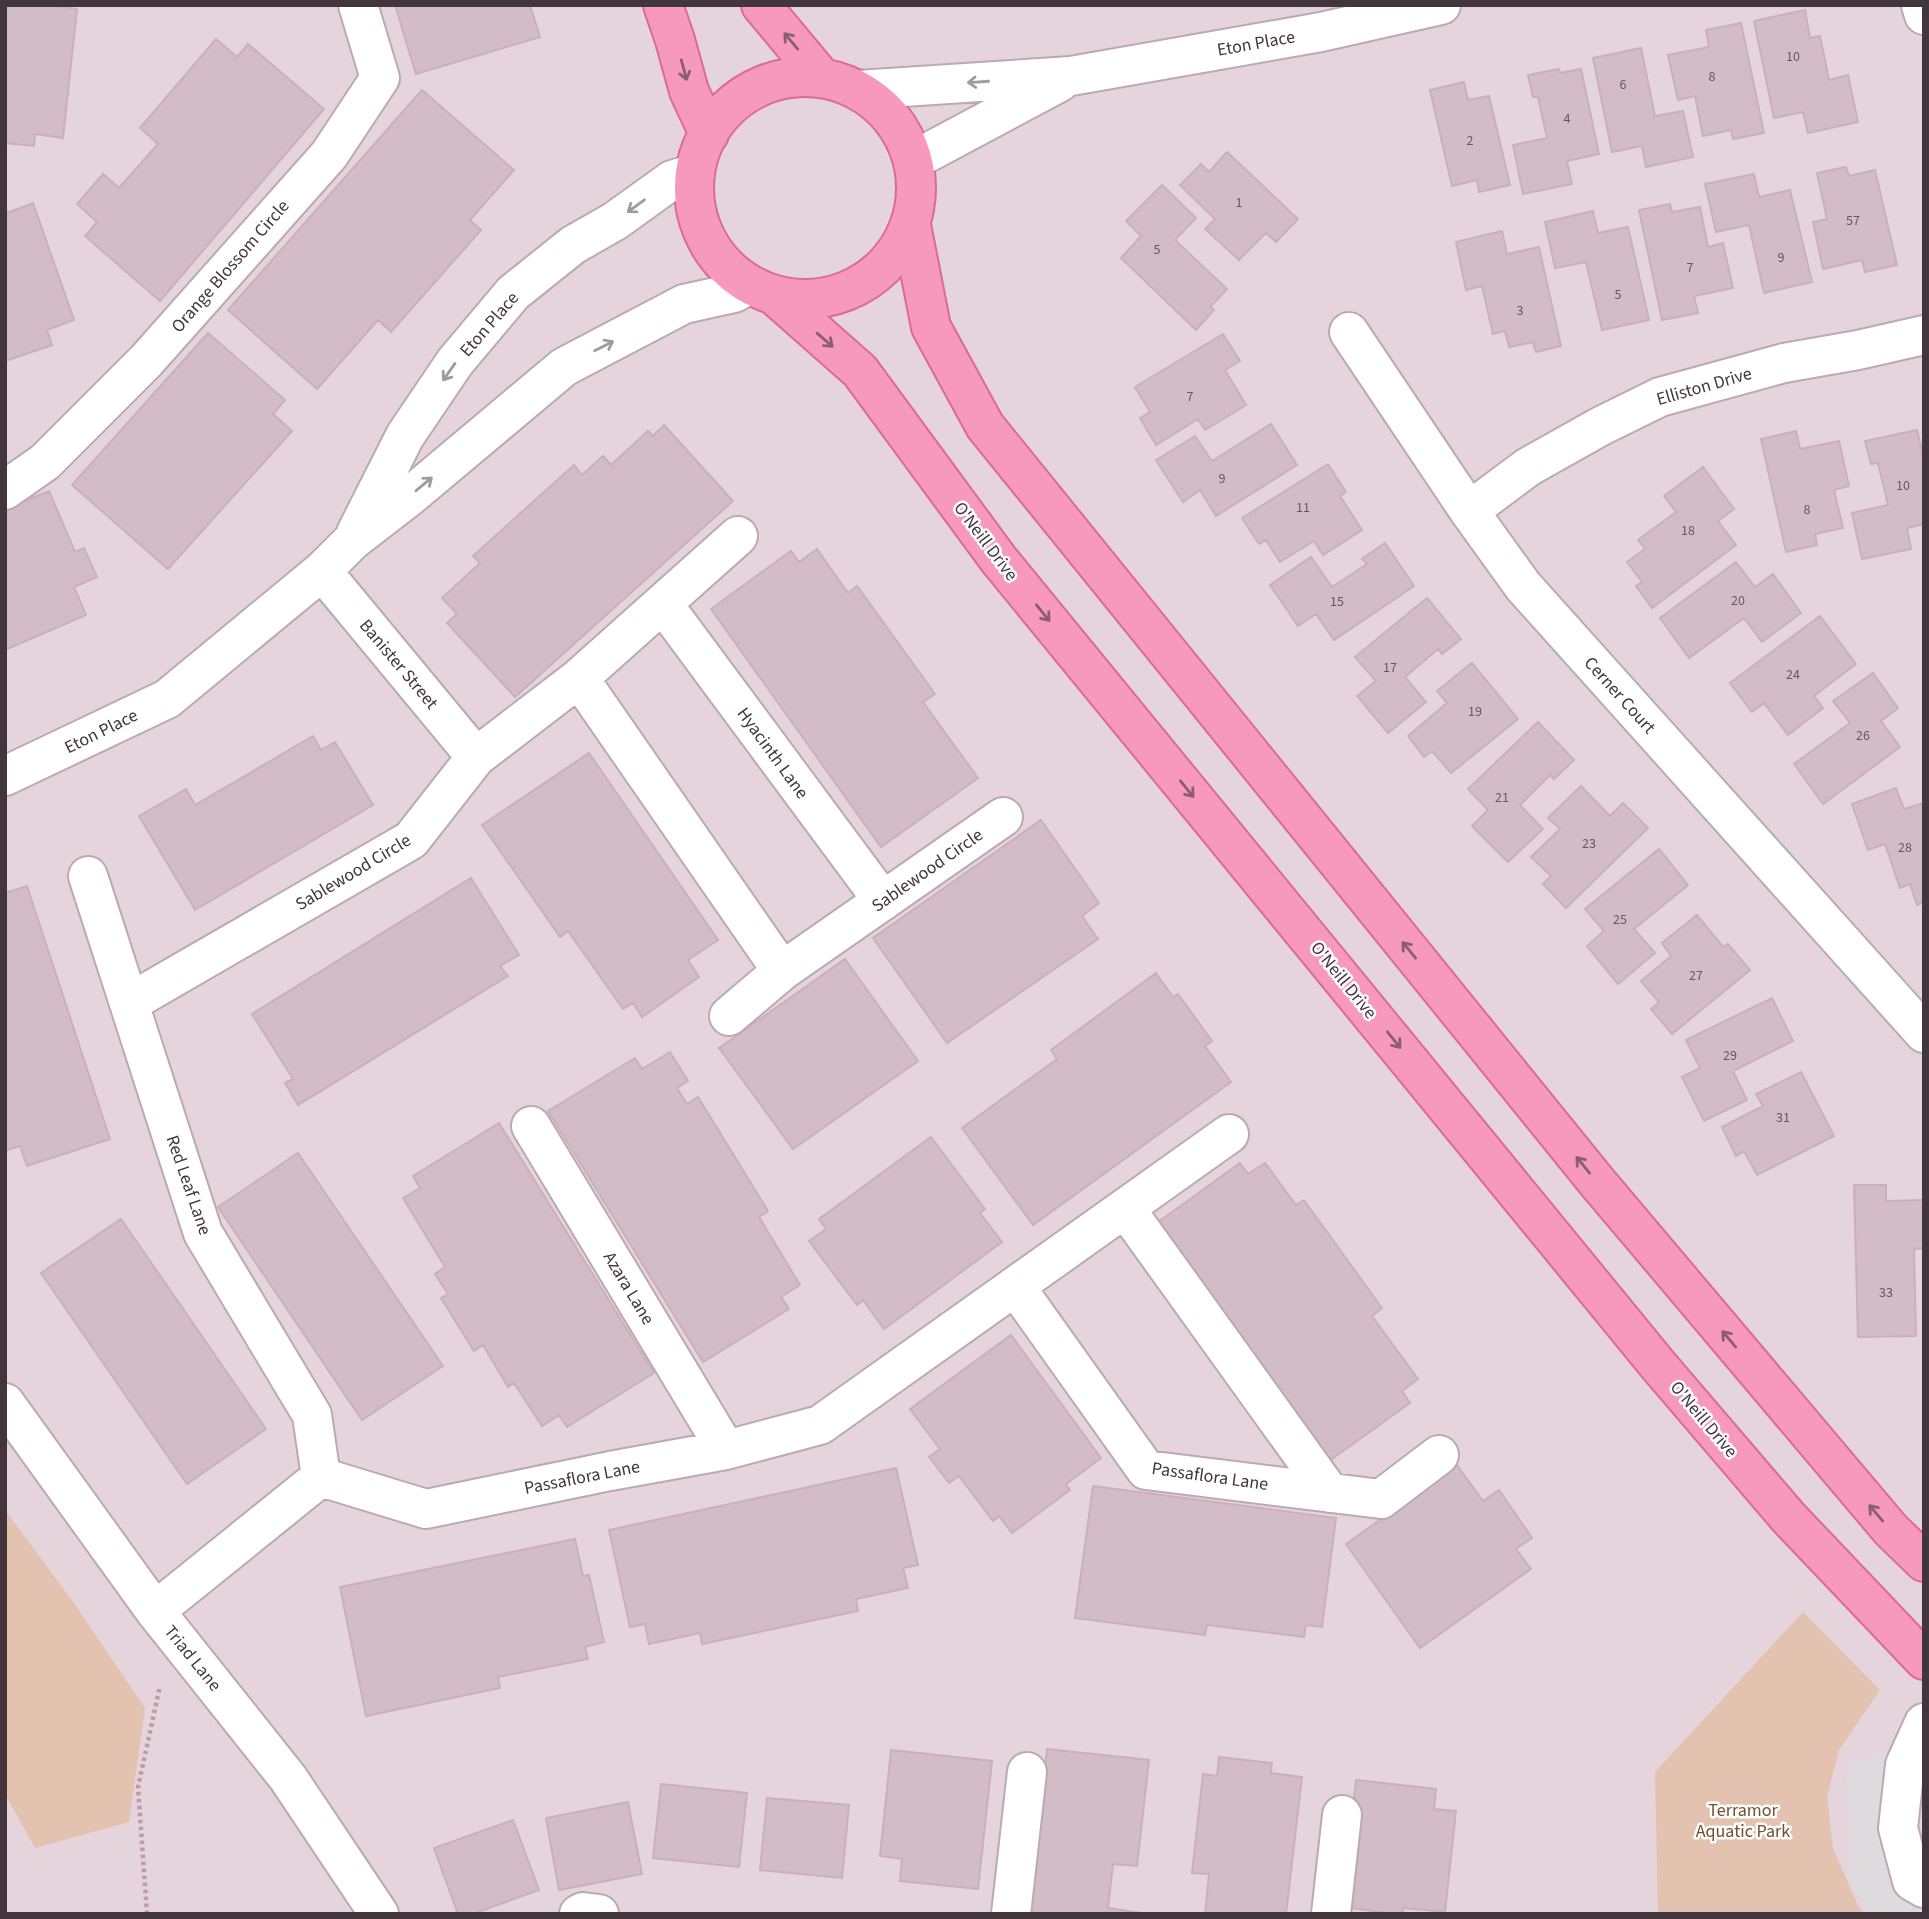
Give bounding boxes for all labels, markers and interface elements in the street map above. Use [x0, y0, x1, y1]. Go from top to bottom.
street label: Eton Place [1215, 24, 1297, 63]
one-way arrow [783, 33, 799, 51]
house number: 10 [1786, 47, 1800, 67]
one-way arrow [678, 59, 691, 81]
house number: 8 [1709, 67, 1716, 87]
house number: 6 [1620, 75, 1627, 95]
one-way arrow [968, 76, 990, 89]
house number: 4 [1564, 109, 1571, 129]
house number: 2 [1467, 131, 1474, 151]
house number: 1 [1236, 193, 1243, 213]
street label: Orange Blossom Circle [166, 194, 295, 338]
one-way arrow [627, 199, 646, 213]
house number: 57 [1846, 211, 1860, 231]
house number: 5 [1154, 240, 1161, 260]
house number: 9 [1778, 248, 1785, 268]
house number: 7 [1687, 258, 1694, 278]
house number: 5 [1615, 285, 1622, 305]
street label: Eton Place [454, 286, 525, 362]
house number: 3 [1517, 301, 1524, 321]
one-way arrow [816, 332, 834, 348]
one-way arrow [594, 339, 614, 353]
one-way arrow [442, 361, 456, 381]
street label: Elliston Drive [1653, 361, 1755, 412]
house number: 7 [1187, 387, 1194, 407]
house number: 9 [1219, 469, 1226, 489]
one-way arrow [415, 476, 433, 492]
house number: 10 [1896, 476, 1910, 496]
street label: O'Neill Drive [948, 497, 1024, 586]
house number: 11 [1296, 498, 1310, 518]
house number: 8 [1804, 500, 1811, 520]
house number: 18 [1681, 521, 1695, 541]
house number: 20 [1731, 591, 1745, 611]
house number: 15 [1330, 592, 1344, 612]
one-way arrow [1035, 604, 1051, 622]
street label: Banister Street [353, 614, 444, 715]
street label: Cerner Court [1578, 651, 1661, 739]
house number: 17 [1383, 658, 1397, 678]
house number: 24 [1786, 665, 1800, 685]
street label: Hyacinth Lane [731, 702, 814, 804]
house number: 19 [1468, 702, 1482, 722]
street label: Eton Place [60, 703, 142, 760]
house number: 26 [1856, 726, 1870, 746]
one-way arrow [1179, 779, 1195, 797]
house number: 21 [1495, 788, 1509, 808]
street label: Sablewood Circle [867, 823, 988, 918]
street label: Sablewood Circle [291, 828, 416, 917]
house number: 23 [1582, 834, 1596, 854]
house number: 28 [1898, 838, 1912, 858]
house number: 25 [1613, 910, 1627, 930]
street label: O'Neill Drive [1305, 936, 1383, 1024]
one-way arrow [1401, 942, 1417, 960]
house number: 27 [1689, 966, 1703, 986]
one-way arrow [1386, 1031, 1401, 1049]
house number: 29 [1723, 1046, 1737, 1066]
house number: 31 [1776, 1108, 1790, 1128]
street label: Red Leaf Lane [160, 1132, 217, 1239]
one-way arrow [1575, 1157, 1590, 1175]
street label: Azara Lane [597, 1247, 660, 1330]
house number: 33 [1879, 1283, 1893, 1303]
one-way arrow [1721, 1331, 1737, 1349]
street label: O'Neill Drive [1664, 1376, 1743, 1463]
street label: Passaflora Lane [522, 1454, 642, 1501]
street label: Passaflora Lane [1150, 1456, 1270, 1497]
one-way arrow [1868, 1504, 1884, 1522]
street label: Triad Lane [158, 1620, 227, 1697]
park label: Terramor Aquatic Park [1696, 1798, 1790, 1844]

